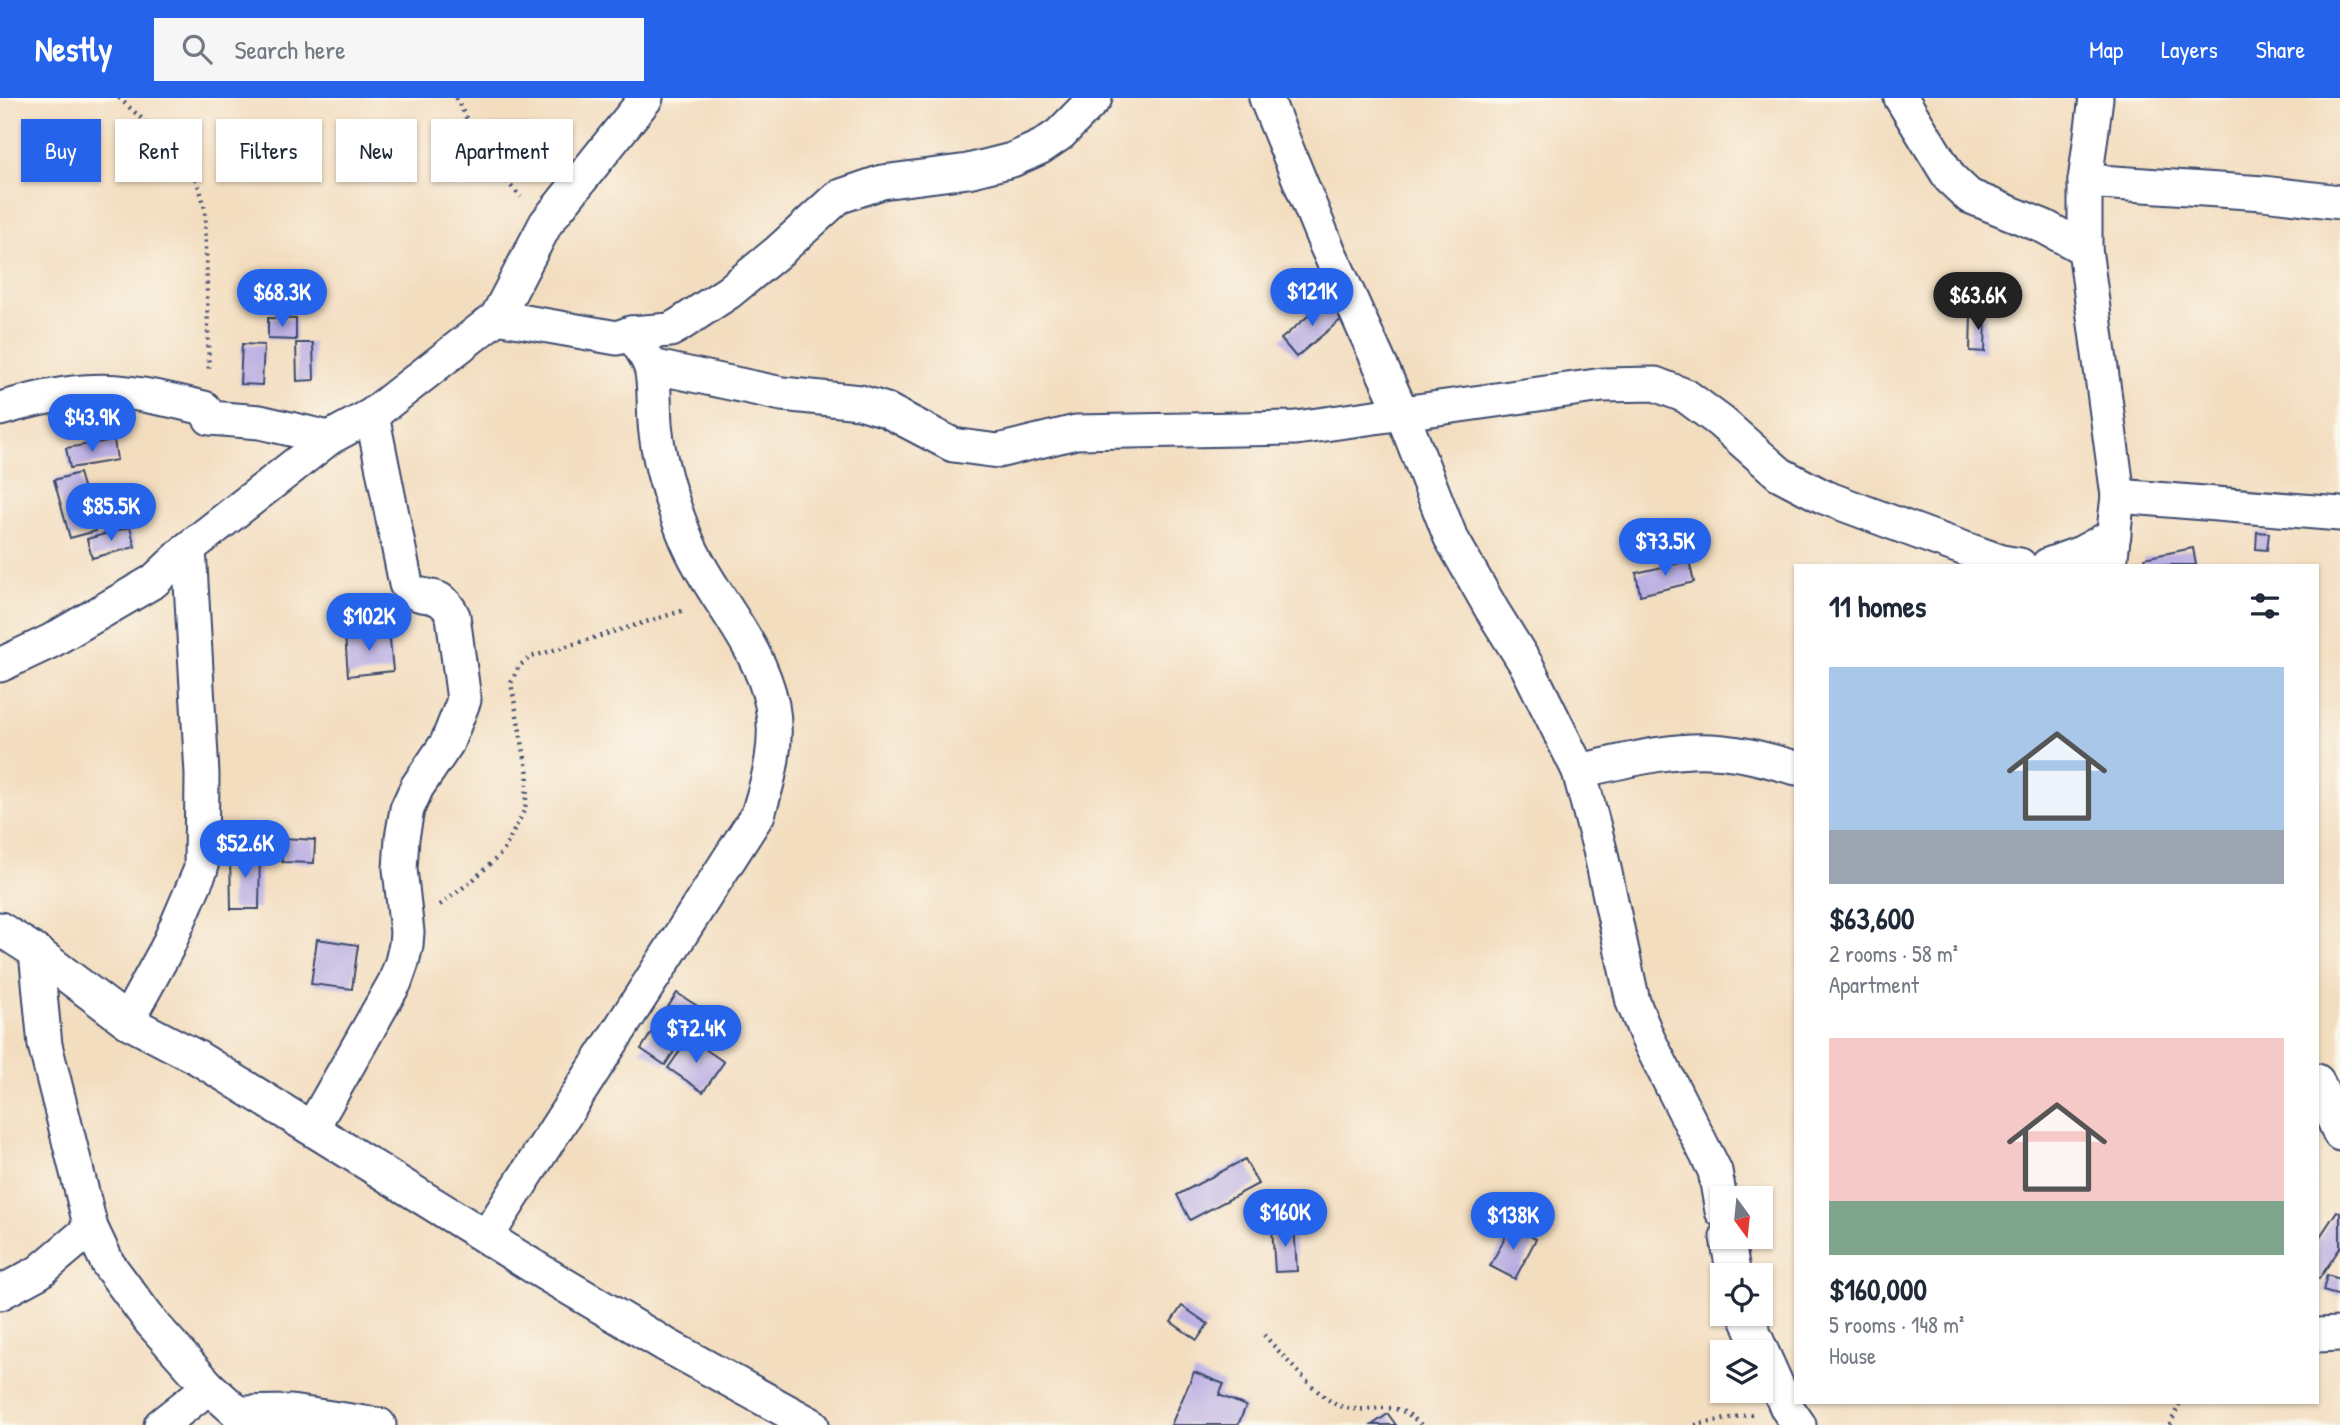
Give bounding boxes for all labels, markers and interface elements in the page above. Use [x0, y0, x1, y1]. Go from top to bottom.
search box [154, 18, 644, 81]
text: Nestly [35, 27, 112, 71]
icon: search [178, 30, 216, 68]
text: Search here [234, 32, 346, 67]
text: Map [2089, 33, 2123, 65]
text: Layers [2161, 33, 2218, 65]
text: Share [2256, 33, 2305, 65]
chip: Buy [21, 119, 101, 182]
chip: Rent [115, 119, 202, 182]
chip: Filters [216, 119, 322, 182]
chip: New [336, 119, 417, 182]
chip: Apartment [431, 119, 573, 182]
pin: $121K [1263, 268, 1361, 328]
pin: $68.3K [225, 270, 339, 329]
pin: $63.6K [1921, 272, 2035, 332]
text: $121K [1286, 275, 1338, 306]
text: $68.3K [253, 276, 311, 307]
text: $63.6K [1949, 279, 2007, 310]
pin: $43.9K [35, 394, 149, 454]
text: $43.9K [64, 401, 120, 432]
pin: $85.5K [54, 484, 168, 543]
text: $85.5K [82, 490, 140, 521]
pin: $73.5K [1608, 518, 1722, 578]
text: $73.5K [1635, 525, 1695, 556]
text: 11 homes [1829, 586, 1926, 626]
icon: filters [2246, 587, 2284, 625]
pin: $102K [320, 594, 418, 653]
text: $102K [342, 600, 396, 631]
icon: home [1994, 713, 2120, 839]
pin: $52.6K [188, 820, 302, 880]
text: $52.6K [216, 827, 274, 858]
text: $63,600 [1829, 898, 1915, 938]
text: 2 rooms · 58 m² [1829, 938, 1958, 969]
text: Apartment [1829, 969, 1919, 1000]
pin: $72.4K [639, 1006, 753, 1065]
text: $72.4K [666, 1012, 726, 1043]
icon: home [1994, 1084, 2120, 1210]
north arrow [1710, 1186, 1773, 1250]
map controls [1710, 1186, 1773, 1403]
pin: $160K [1236, 1190, 1334, 1249]
pin: $138K [1464, 1192, 1562, 1252]
text: $160K [1259, 1196, 1311, 1227]
text: $138K [1487, 1199, 1539, 1230]
button: locate [1710, 1263, 1773, 1326]
text: $160,000 [1829, 1269, 1927, 1309]
text: 5 rooms · 148 m² [1829, 1309, 1964, 1340]
button: layers [1710, 1340, 1773, 1403]
text: House [1829, 1340, 1876, 1371]

